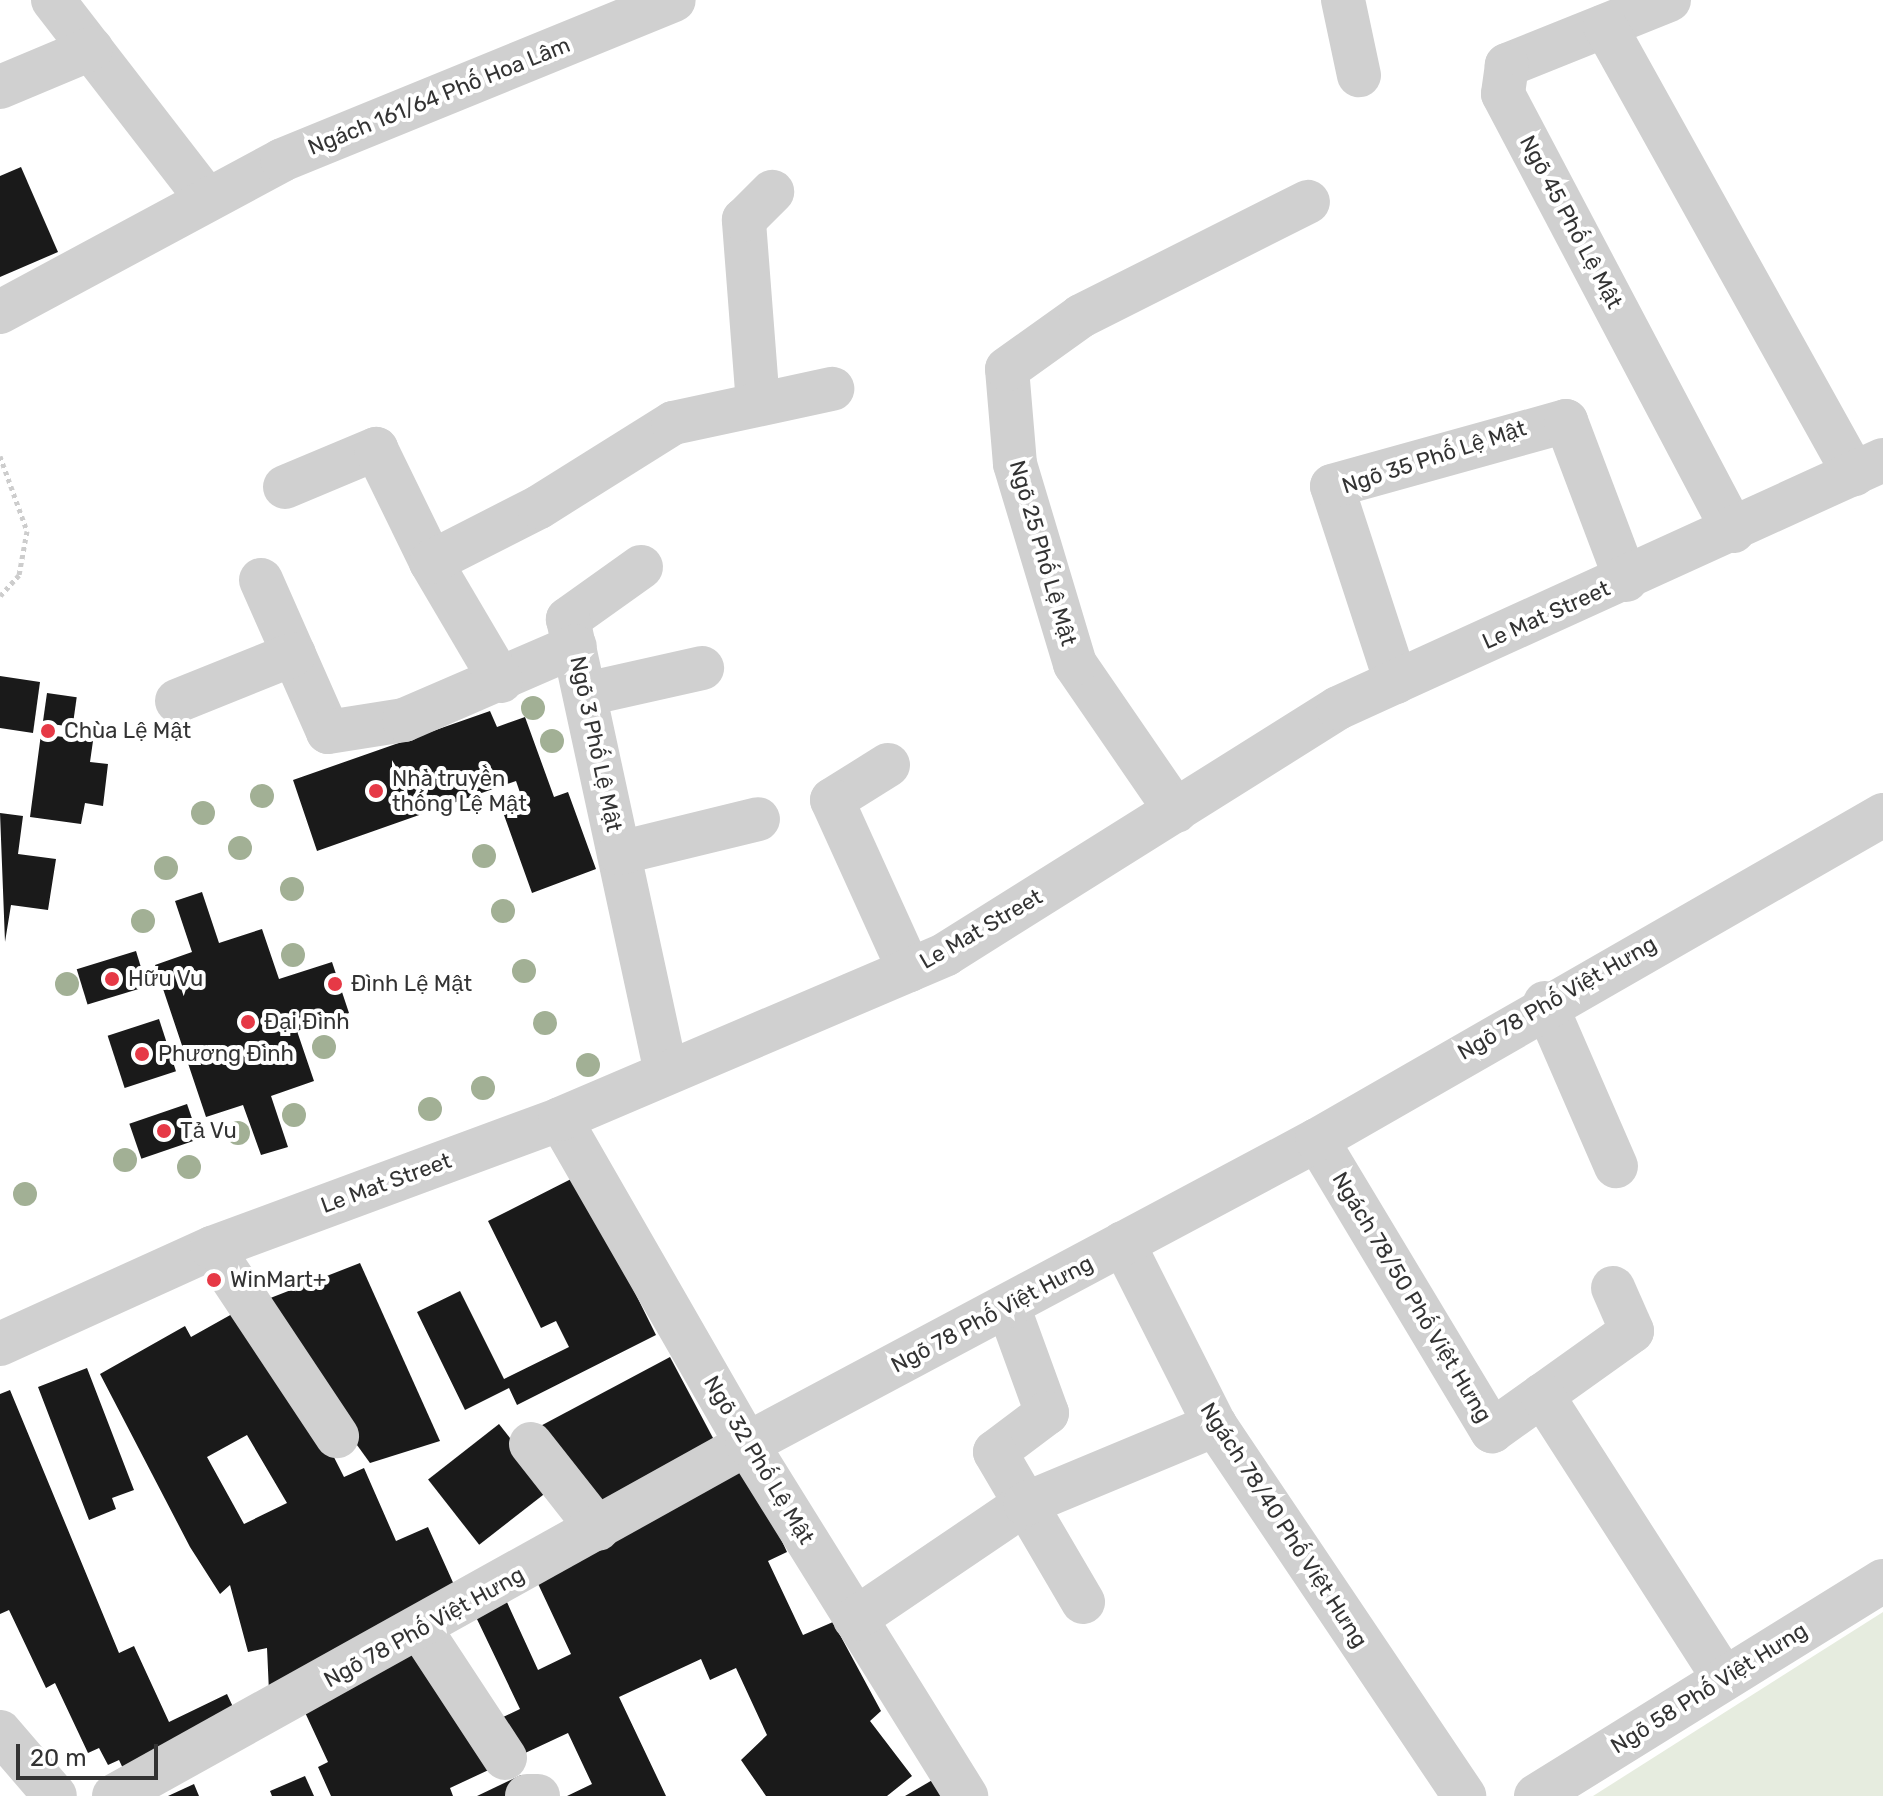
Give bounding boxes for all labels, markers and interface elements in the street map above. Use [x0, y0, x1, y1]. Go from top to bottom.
street label: Ngách 161/64 Phố Hoa Lâm [304, 31, 574, 161]
street label: Ngõ 45 Phố Lệ Mật [1514, 131, 1628, 313]
street label: Ngõ 35 Phố Lệ Mật [1339, 415, 1529, 499]
street label: Ngõ 25 Phố Lệ Mật [1004, 457, 1082, 649]
street label: Le Mat Street [1478, 575, 1614, 655]
street label: Ngõ 3 Phố Lệ Mật [564, 654, 628, 834]
place label: Chùa Lệ Mật [64, 718, 191, 744]
marker: Chùa Lệ Mật [39, 722, 57, 740]
place label: Nhà truyền thống Lệ Mật [392, 765, 527, 816]
marker: Nhà truyền thống Lệ Mật [367, 782, 385, 800]
street label: Le Mat Street [915, 883, 1047, 975]
street label: Ngõ 78 Phố Việt Hưng [1453, 930, 1661, 1066]
place label: Hữu Vu [128, 966, 204, 992]
marker: Hữu Vu [103, 970, 121, 988]
place label: Đình Lệ Mật [351, 971, 472, 997]
marker: Đình Lệ Mật [326, 975, 344, 993]
place label: Đại Đình [264, 1009, 350, 1035]
marker: Đại Đình [239, 1013, 257, 1031]
place label: Phương Đình [158, 1041, 294, 1067]
marker: Phương Đình [133, 1045, 151, 1063]
place label: Tả Vu [180, 1118, 237, 1144]
marker: Tả Vu [155, 1122, 173, 1140]
street label: Le Mat Street [317, 1147, 455, 1219]
street label: Ngách 78/50 Phố Việt Hưng [1327, 1167, 1497, 1427]
street label: Ngõ 78 Phố Việt Hưng [886, 1249, 1098, 1379]
place label: WinMart+ [230, 1267, 327, 1293]
marker: WinMart+ [205, 1271, 223, 1289]
street label: Ngõ 32 Phố Lệ Mật [698, 1371, 820, 1549]
street label: Ngách 78/40 Phố Việt Hưng [1195, 1397, 1373, 1653]
street label: Ngõ 78 Phố Việt Hưng [319, 1561, 529, 1693]
street label: Ngõ 58 Phố Việt Hưng [1606, 1617, 1812, 1759]
scale bar [20, 1728, 162, 1778]
text: 20 m [30, 1744, 87, 1772]

